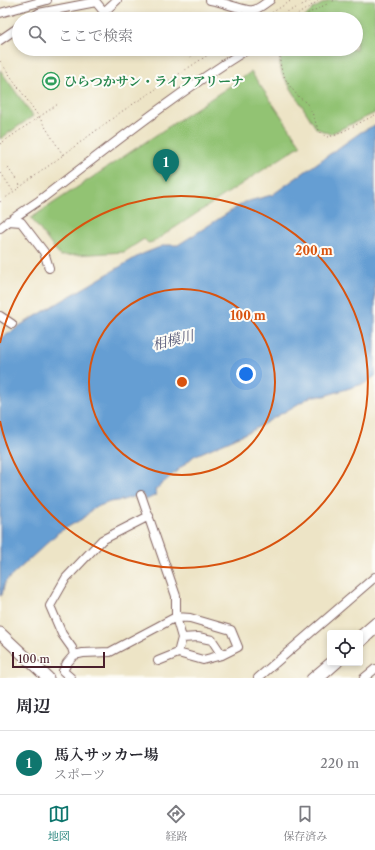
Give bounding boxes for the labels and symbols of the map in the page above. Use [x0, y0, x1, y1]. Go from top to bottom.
sports icon: ひらつかサン・ライフアリーナ [41, 71, 61, 91]
place label: ひらつかサン・ライフアリーナ [64, 73, 244, 89]
pin: 1 [153, 149, 179, 182]
text: 200 m [295, 243, 333, 258]
text: 100 m [230, 308, 266, 323]
water label: 相模川 [150, 326, 197, 354]
your location [236, 364, 256, 384]
centre of rings [175, 375, 189, 389]
scale bar [12, 650, 105, 669]

